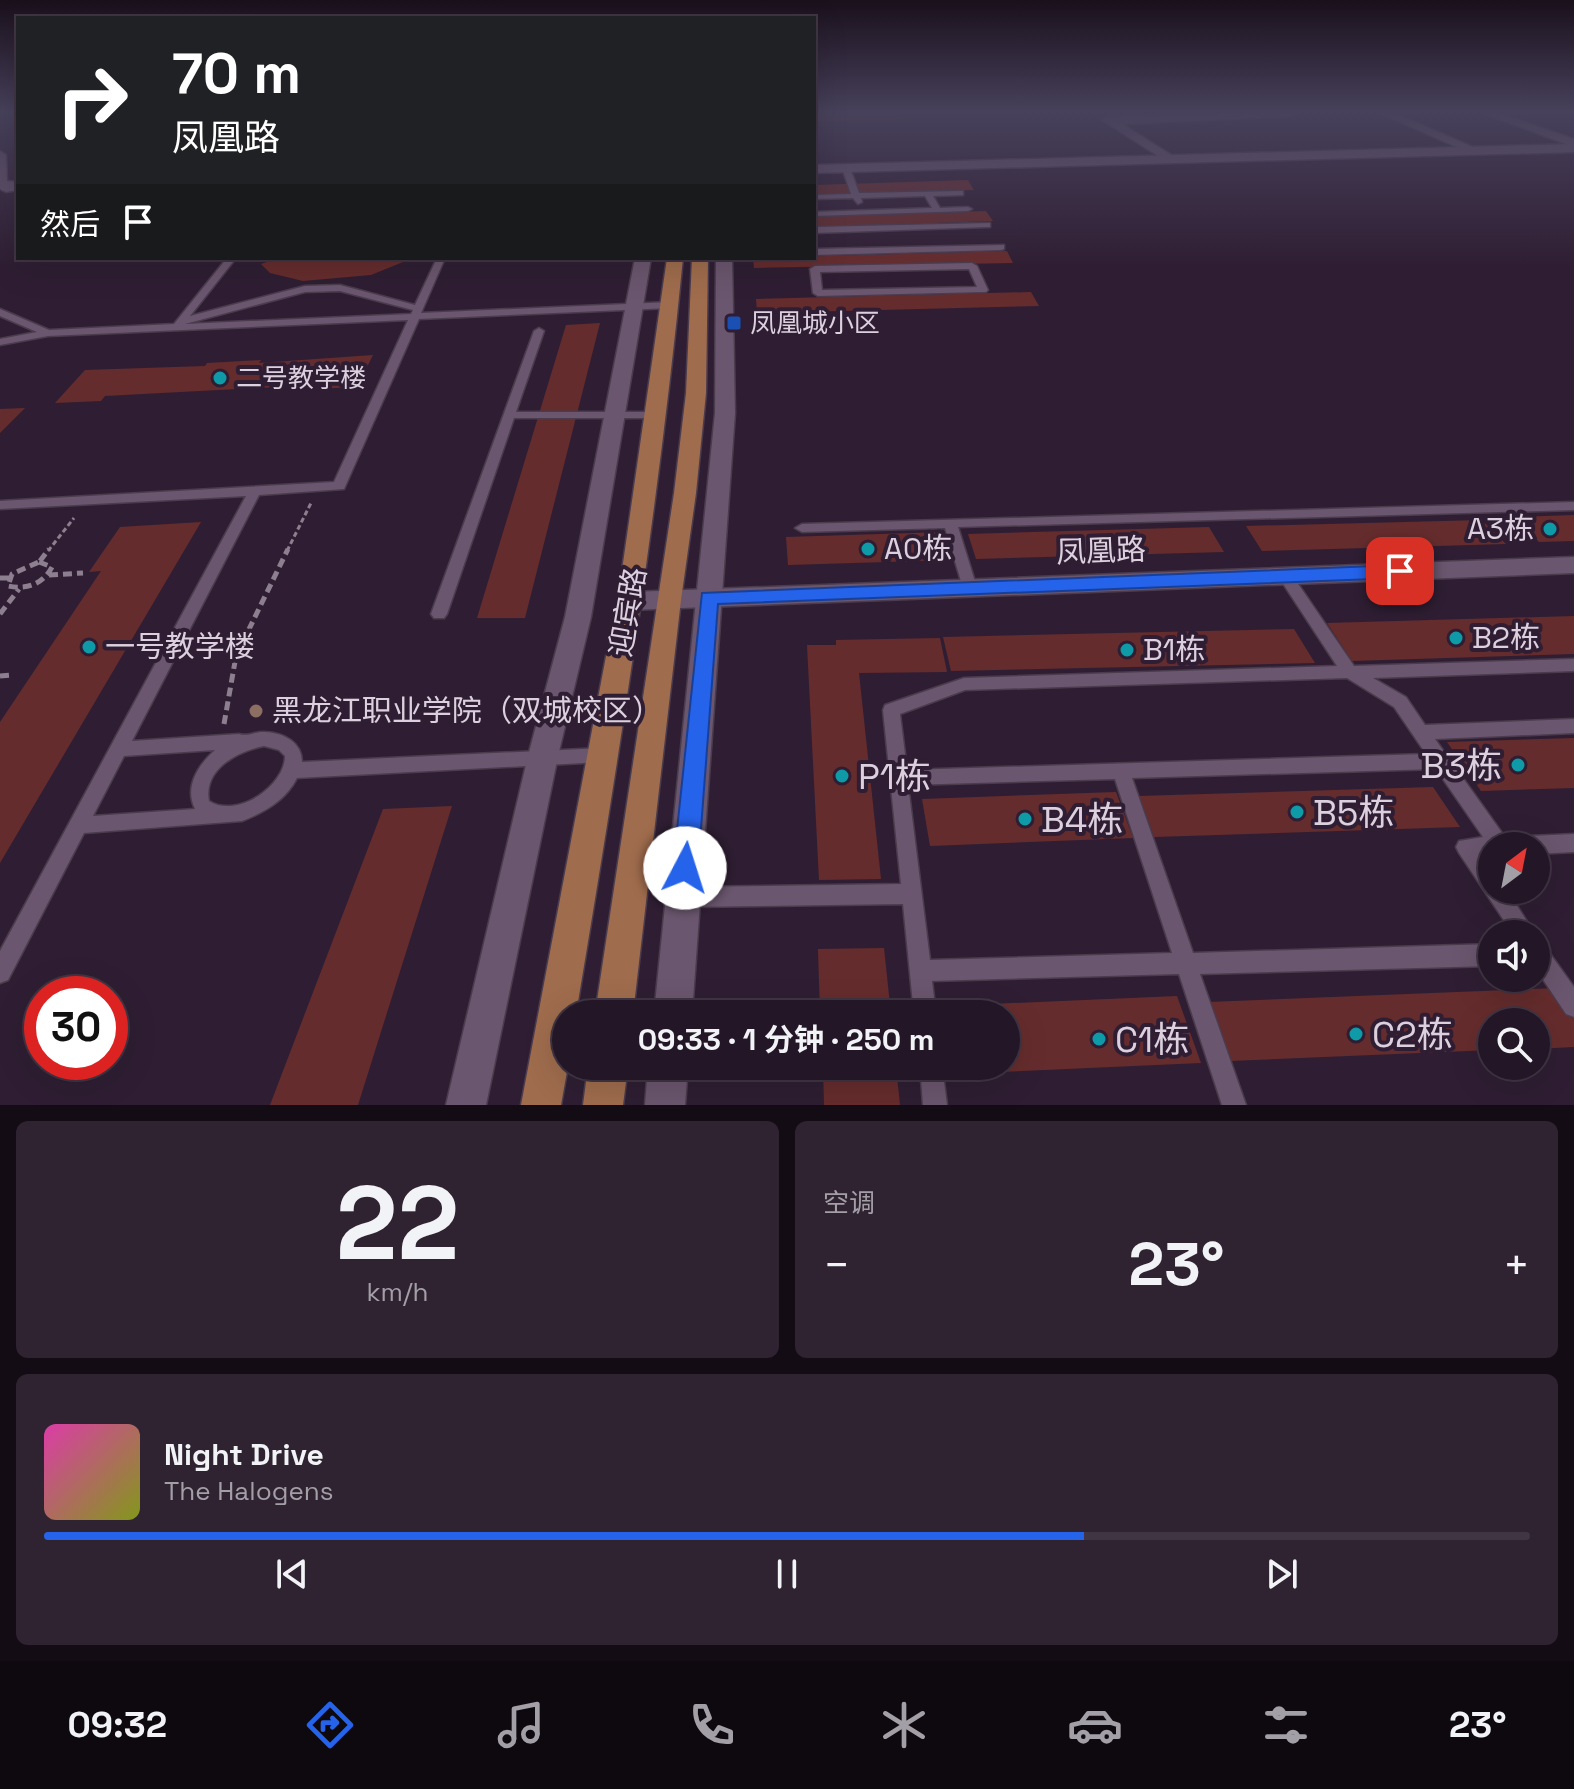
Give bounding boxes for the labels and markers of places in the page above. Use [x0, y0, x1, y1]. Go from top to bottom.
place label: 凤凰城小区 [750, 306, 880, 340]
marker: 凤凰城小区 [725, 314, 743, 332]
place label: 二号教学楼 [236, 361, 366, 395]
marker: 二号教学楼 [211, 369, 229, 387]
place label: A3栋 [1467, 509, 1534, 548]
marker: A3栋 [1541, 520, 1559, 538]
place label: A0栋 [884, 529, 952, 568]
pin [1366, 537, 1434, 605]
marker: A0栋 [859, 540, 877, 558]
place label: B2栋 [1472, 618, 1540, 657]
place label: 一号教学楼 [105, 627, 255, 666]
marker: B2栋 [1447, 629, 1465, 647]
place label: B1栋 [1143, 630, 1205, 669]
marker: 一号教学楼 [80, 638, 98, 656]
marker: B1栋 [1118, 641, 1136, 659]
place label: 黑龙江职业学院（双城校区） [272, 691, 662, 730]
marker: 黑龙江职业学院（双城校区） [247, 702, 265, 720]
place label: B3栋 [1420, 743, 1502, 789]
place label: P1栋 [858, 754, 931, 800]
marker: B3栋 [1509, 756, 1527, 774]
marker: P1栋 [833, 767, 851, 785]
place label: B5栋 [1313, 790, 1394, 836]
place label: B4栋 [1041, 797, 1123, 843]
marker: B5栋 [1288, 803, 1306, 821]
marker: B4栋 [1016, 810, 1034, 828]
place label: C2栋 [1372, 1012, 1453, 1058]
place label: C1栋 [1115, 1017, 1189, 1063]
marker: C2栋 [1347, 1025, 1365, 1043]
marker: C1栋 [1090, 1030, 1108, 1048]

